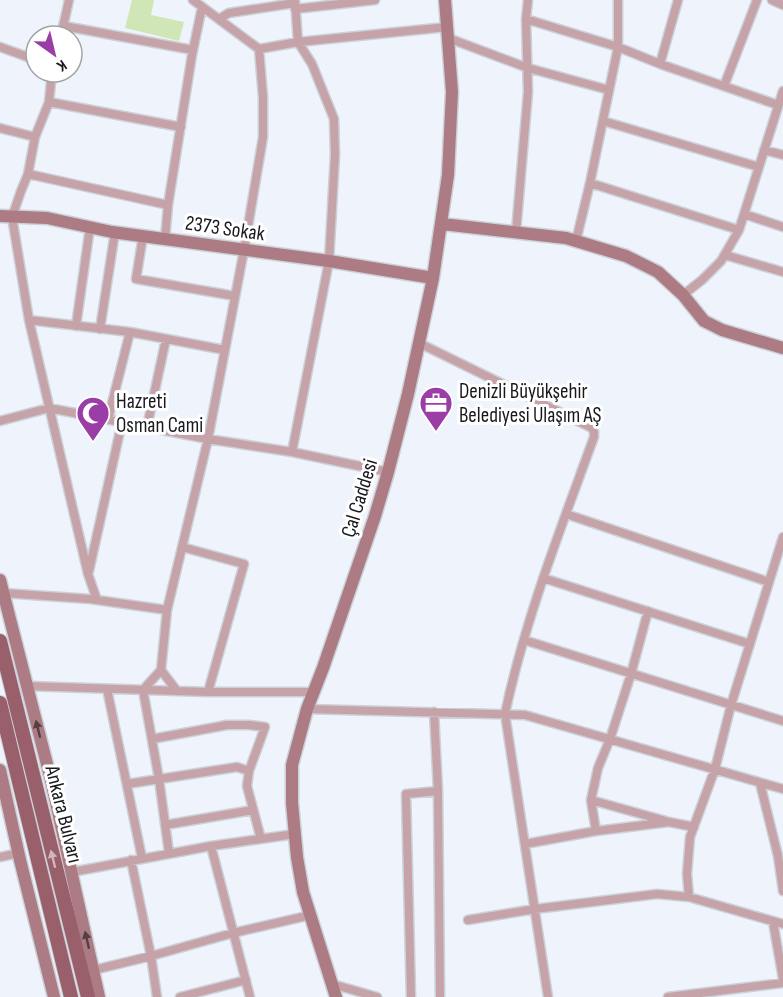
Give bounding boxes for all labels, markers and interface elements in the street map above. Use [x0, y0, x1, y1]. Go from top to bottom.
north arrow [24, 24, 84, 84]
text: K [53, 55, 70, 75]
street label: 2373 Sokak [184, 211, 266, 246]
place label: Denizli Büyükşehir Belediyesi Ulaşım AŞ [459, 379, 602, 428]
office icon: Denizli Büyükşehir Belediyesi Ulaşım AŞ [418, 385, 454, 432]
place label: Hazreti Osman Cami [116, 389, 203, 438]
mosque icon: Hazreti Osman Cami [75, 395, 111, 442]
street label: Çal Caddesi [336, 456, 383, 540]
one-way arrow [33, 720, 43, 739]
street label: Ankara Bulvarı [39, 762, 88, 865]
one-way arrow [48, 850, 58, 868]
one-way arrow [81, 931, 91, 949]

